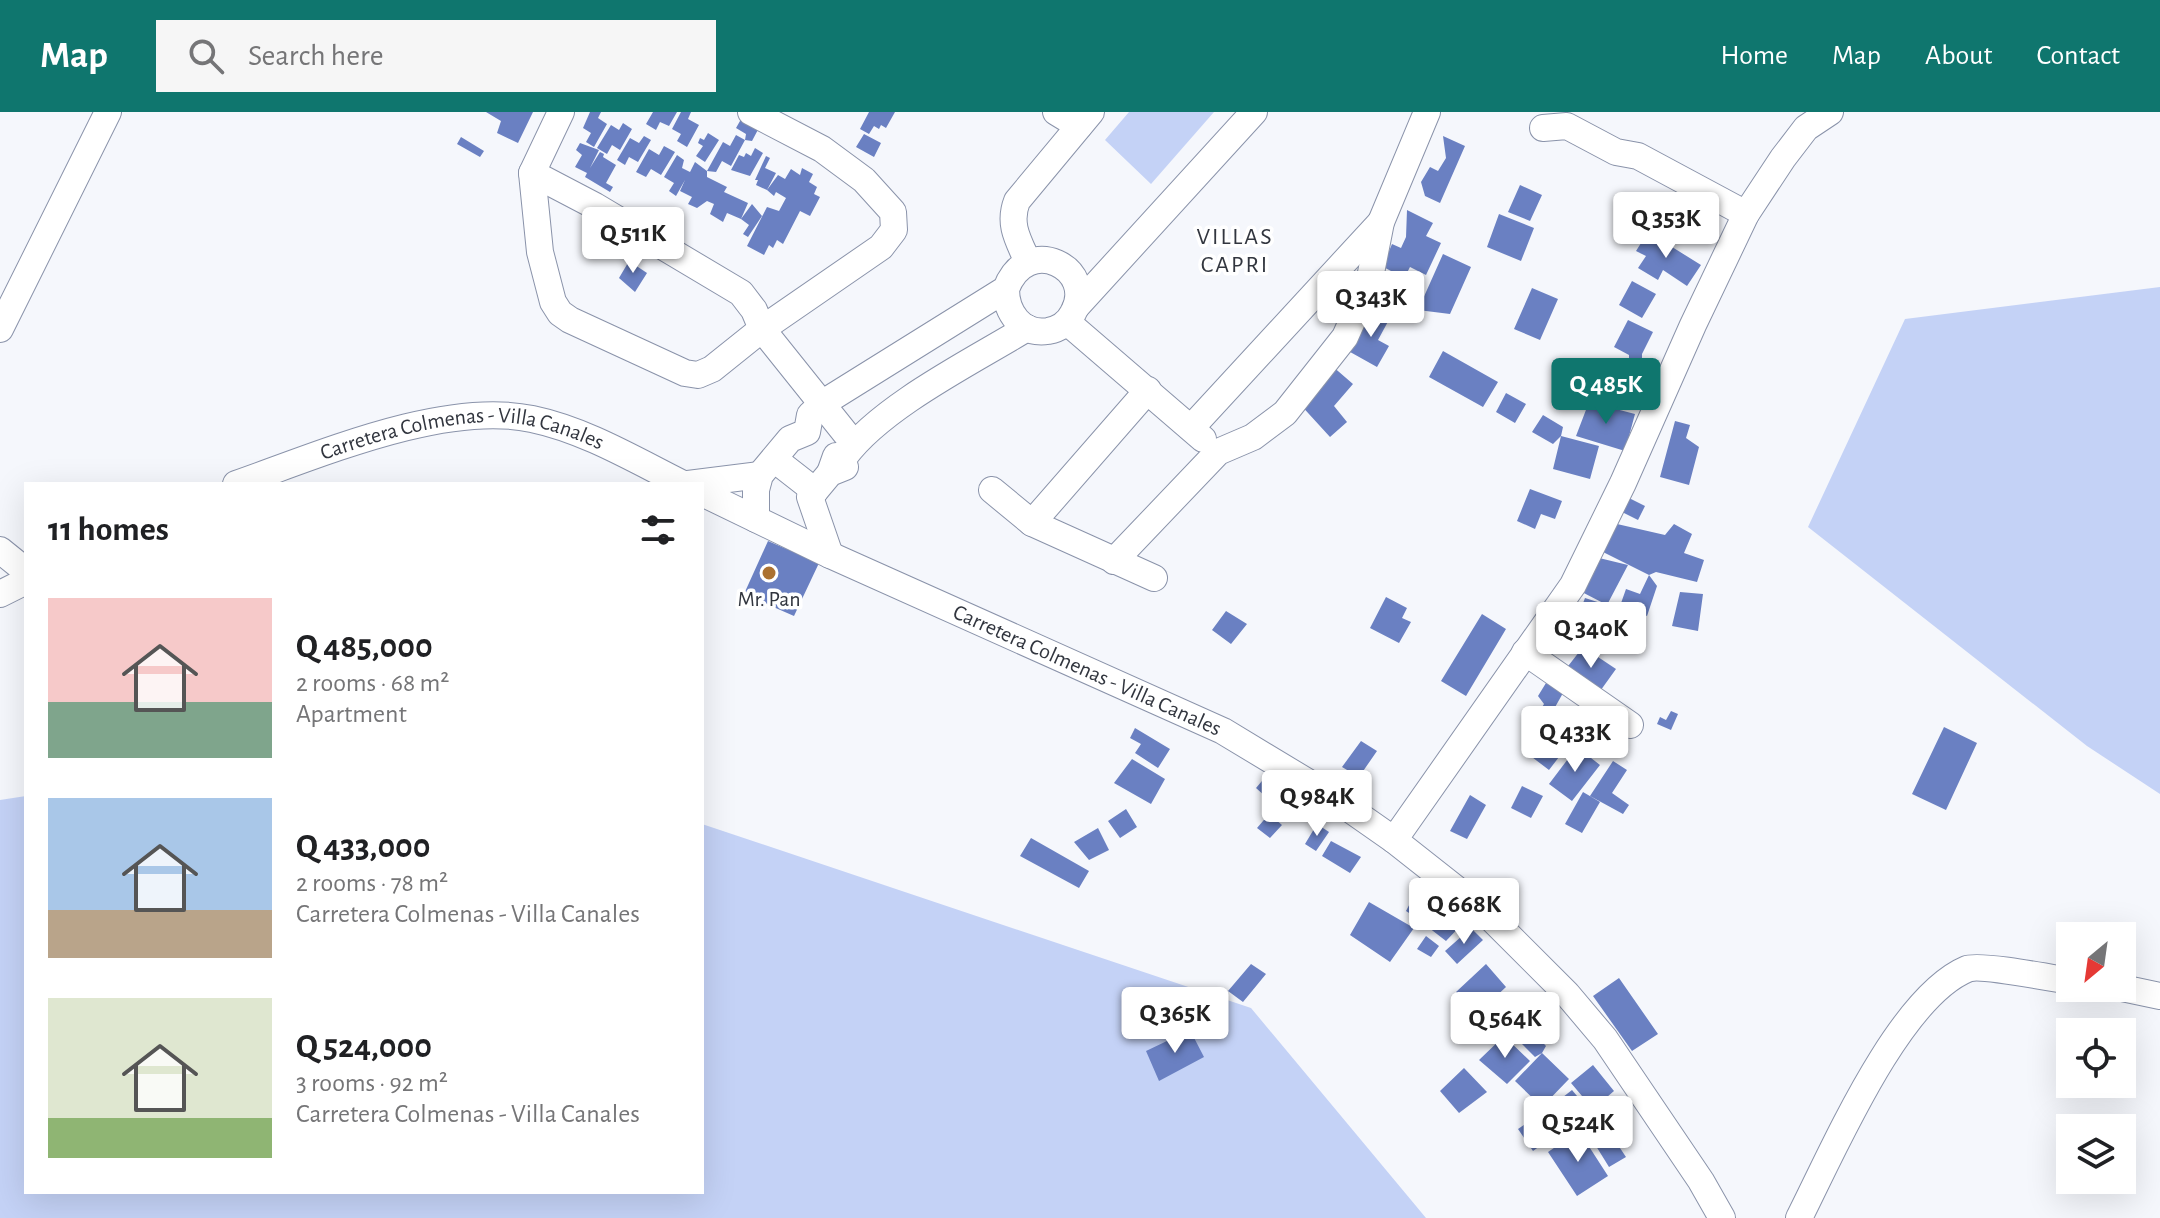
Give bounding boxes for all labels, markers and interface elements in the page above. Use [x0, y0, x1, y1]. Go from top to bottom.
search box [156, 20, 716, 92]
icon: search [184, 34, 228, 78]
text: Map [40, 37, 108, 75]
text: Search here [248, 41, 384, 71]
text: Home [1721, 42, 1788, 70]
text: Map [1832, 42, 1881, 70]
text: About [1925, 42, 1993, 70]
text: Contact [2037, 42, 2120, 70]
pin: Q 353K [1601, 192, 1731, 260]
text: Q 353K [1631, 205, 1701, 231]
pin: Q 511K [568, 207, 698, 275]
text: Q 511K [600, 220, 666, 246]
district label: VILLAS CAPRI [1196, 225, 1274, 277]
pin: Q 343K [1306, 271, 1436, 339]
text: Q 343K [1335, 284, 1407, 310]
pin: Q 485K [1541, 358, 1671, 426]
text: Q 485K [1569, 371, 1643, 397]
text: Carretera Colmenas - Villa Canales [317, 404, 607, 464]
street label: Carretera Colmenas - Villa Canales [315, 436, 607, 472]
icon: filters [636, 508, 680, 552]
text: 11 homes [48, 513, 169, 547]
marker: Mr. Pan [760, 564, 778, 582]
place label: Mr. Pan [737, 588, 801, 610]
street label: Carretera Colmenas - Villa Canales [950, 601, 1225, 740]
pin: Q 340K [1526, 602, 1656, 670]
text: Q 340K [1554, 615, 1628, 641]
icon: home [112, 630, 208, 726]
text: Q 485,000 [296, 630, 433, 664]
text: 2 rooms · 68 m² [296, 670, 449, 696]
text: Apartment [296, 701, 407, 727]
pin: Q 433K [1510, 706, 1640, 774]
text: Q 433K [1539, 719, 1611, 745]
pin: Q 984K [1252, 770, 1382, 838]
text: Q 984K [1280, 783, 1354, 809]
icon: home [112, 830, 208, 926]
text: Q 433,000 [296, 830, 431, 864]
text: 2 rooms · 78 m² [296, 870, 448, 896]
pin: Q 668K [1399, 878, 1529, 946]
text: Q 668K [1427, 891, 1501, 917]
text: Carretera Colmenas - Villa Canales [296, 901, 640, 927]
north arrow [2056, 922, 2136, 1002]
map controls [2056, 922, 2136, 1194]
pin: Q 365K [1110, 987, 1240, 1055]
pin: Q 564K [1440, 992, 1570, 1060]
text: Q 365K [1140, 1000, 1210, 1026]
text: Q 564K [1469, 1005, 1541, 1031]
button: locate [2056, 1018, 2136, 1098]
icon: home [112, 1030, 208, 1126]
text: Q 524,000 [296, 1030, 432, 1064]
text: 3 rooms · 92 m² [296, 1070, 448, 1096]
pin: Q 524K [1513, 1096, 1643, 1164]
text: Carretera Colmenas - Villa Canales [296, 1101, 640, 1127]
text: Q 524K [1542, 1109, 1614, 1135]
button: layers [2056, 1114, 2136, 1194]

